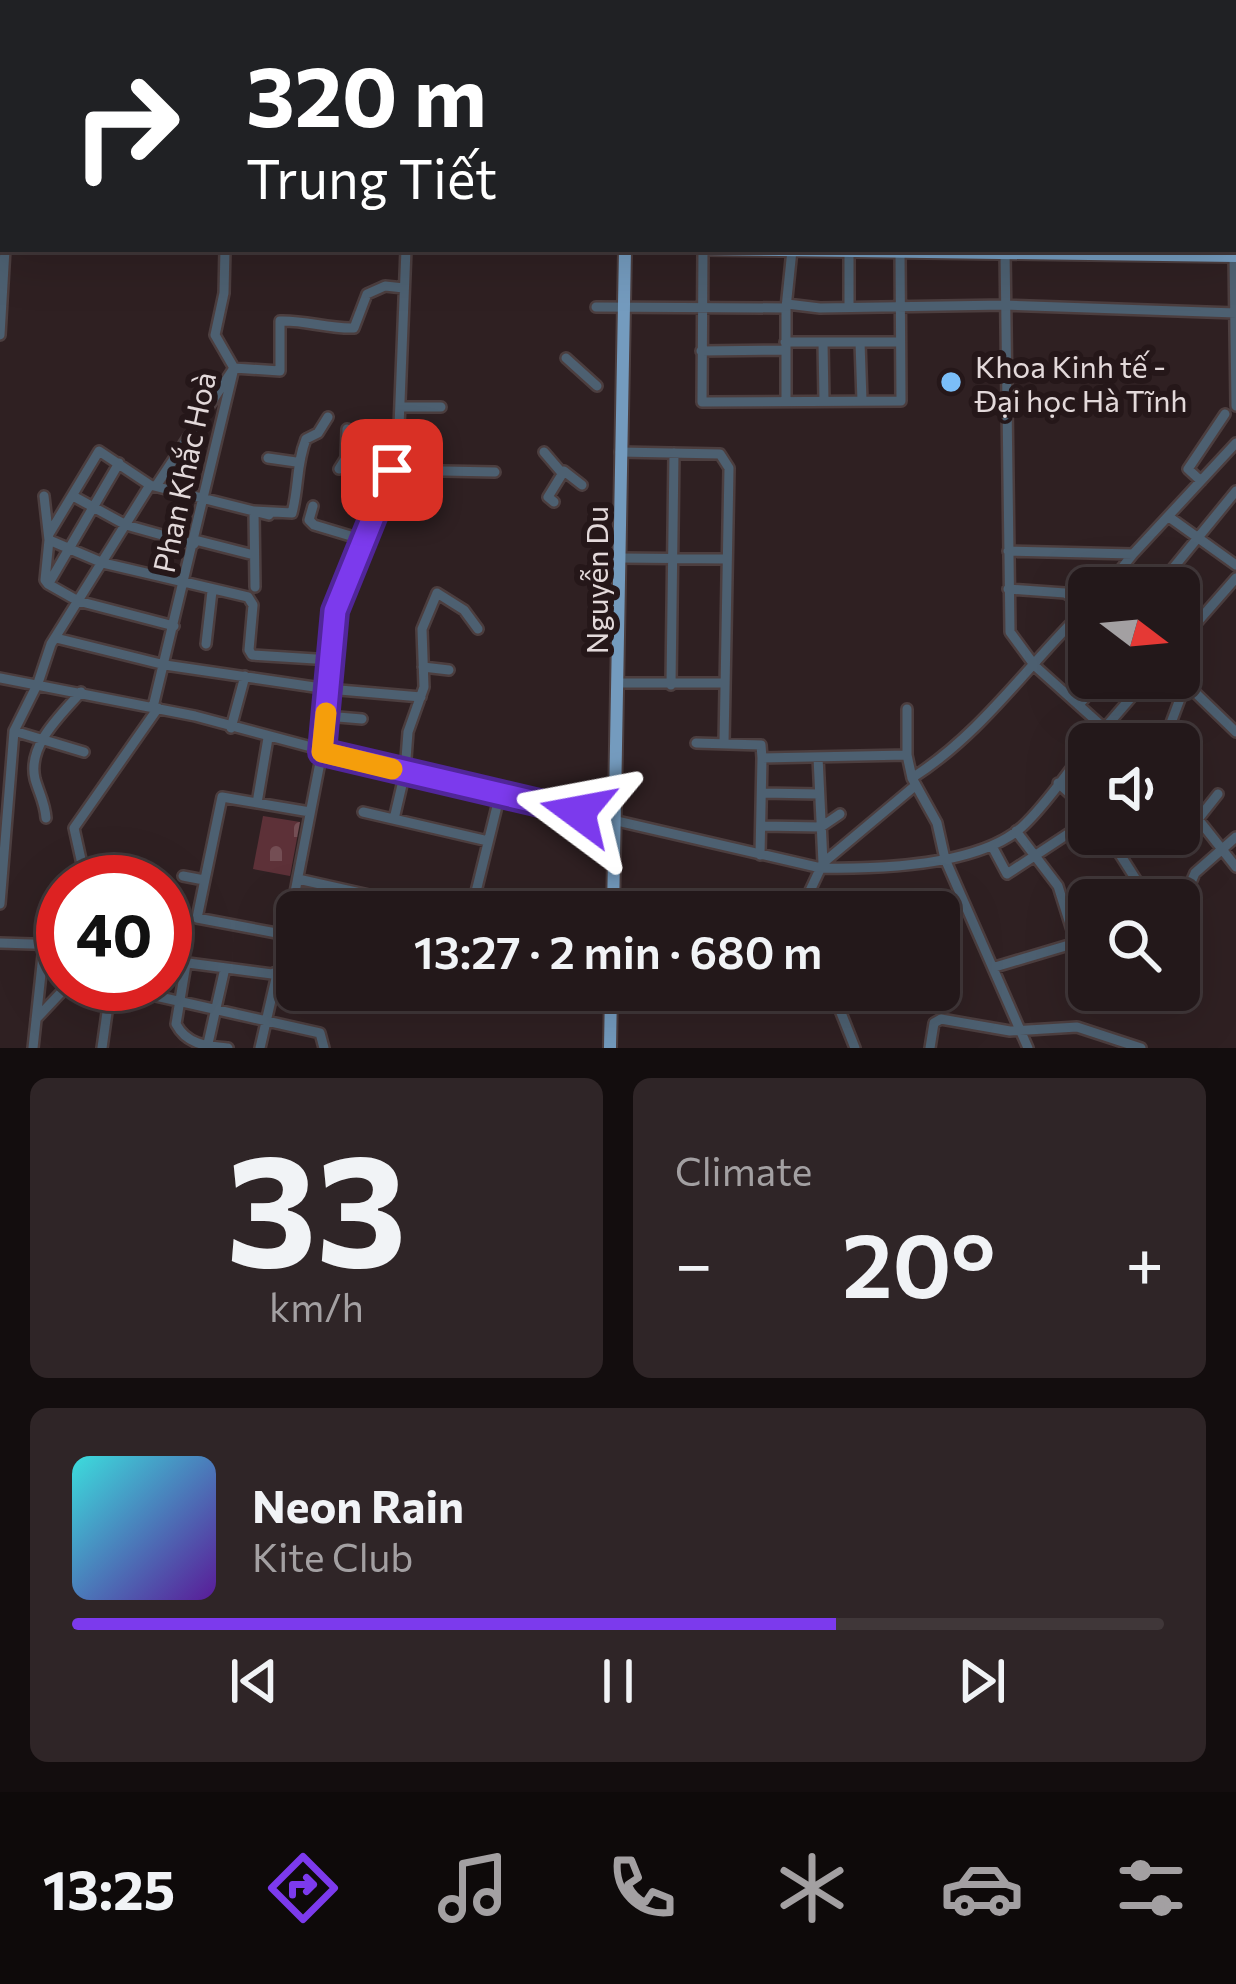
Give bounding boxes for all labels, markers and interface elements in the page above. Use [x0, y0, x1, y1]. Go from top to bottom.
text: 320 m [246, 42, 487, 144]
icon: right [48, 48, 204, 204]
text: Trung Tiết [246, 144, 497, 210]
place label: Khoa Kinh tế - Đại học Hà Tĩnh [974, 347, 1188, 418]
street label: Phan Khắc Hoà [144, 368, 222, 576]
marker: Khoa Kinh tế - Đại học Hà Tĩnh [938, 369, 964, 395]
pin [341, 419, 443, 521]
icon: arrive [359, 437, 425, 503]
street label: Nguyễn Du [577, 506, 614, 654]
north arrow [1068, 567, 1200, 699]
map controls [1068, 567, 1200, 1011]
button: sound [1068, 723, 1200, 855]
position arrow [515, 749, 641, 875]
speed limit sign: 40 [36, 855, 192, 1011]
button: search [1068, 879, 1200, 1011]
text: 13:27 · 2 min · 680 m [414, 923, 822, 978]
text: 33 [226, 1108, 407, 1299]
text: Climate [675, 1146, 812, 1194]
text: 20° [842, 1206, 996, 1317]
text: − [675, 1221, 713, 1302]
text: + [1125, 1221, 1164, 1302]
text: km/h [269, 1282, 364, 1330]
text: Neon Rain [252, 1477, 464, 1532]
text: Kite Club [252, 1532, 413, 1580]
icon: previous [221, 1648, 287, 1714]
icon: pause [585, 1648, 651, 1714]
icon: next [949, 1648, 1015, 1714]
icon: directions [261, 1846, 345, 1930]
icon: music [431, 1846, 515, 1930]
icon: phone [600, 1846, 684, 1930]
icon: climate [770, 1846, 854, 1930]
icon: car [940, 1846, 1024, 1930]
icon: filters [1109, 1846, 1193, 1930]
text: 13:25 [43, 1855, 175, 1921]

